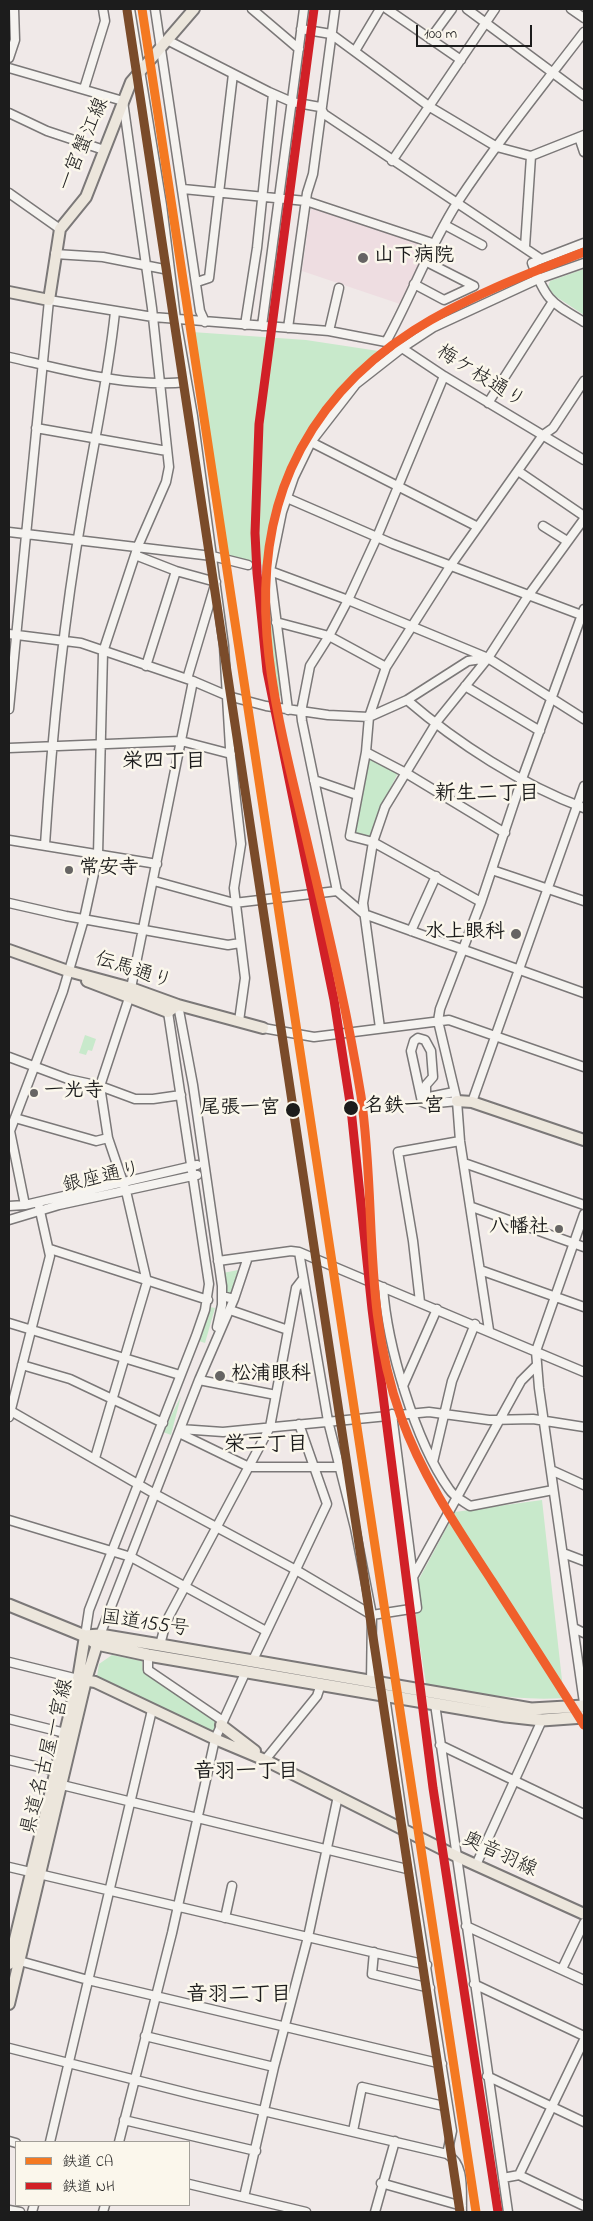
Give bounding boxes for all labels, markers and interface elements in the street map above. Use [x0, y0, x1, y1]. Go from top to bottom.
scale bar [418, 15, 534, 47]
text: 100 m [424, 23, 457, 45]
street label: 一宮蟹江線 [54, 94, 116, 196]
place label: 山下病院 [374, 246, 454, 270]
marker: 山下病院 [356, 251, 370, 265]
street label: 梅ケ枝通り [431, 341, 529, 415]
district label: 栄四丁目 [122, 751, 206, 777]
district label: 新生二丁目 [435, 783, 539, 809]
place label: 常安寺 [79, 858, 139, 882]
marker: 常安寺 [63, 864, 75, 876]
place label: 水上眼科 [425, 922, 505, 946]
marker: 水上眼科 [509, 927, 523, 941]
street label: 伝馬通り [91, 948, 175, 996]
place label: 一光寺 [44, 1081, 104, 1105]
marker: 一光寺 [28, 1087, 40, 1099]
place label: 名鉄一宮 [364, 1096, 444, 1120]
place label: 尾張一宮 [200, 1098, 280, 1122]
marker: 名鉄一宮 [342, 1099, 360, 1117]
marker: 尾張一宮 [284, 1101, 302, 1119]
street label: 銀座通り [60, 1158, 144, 1200]
place label: 八幡社 [489, 1217, 549, 1241]
marker: 八幡社 [553, 1223, 565, 1235]
place label: 松浦眼科 [231, 1364, 311, 1388]
marker: 松浦眼科 [213, 1369, 227, 1383]
district label: 栄二丁目 [224, 1434, 308, 1460]
street label: 国道155号 [99, 1607, 191, 1643]
street label: 県道名古屋一宮線 [18, 1676, 80, 1838]
district label: 音羽一丁目 [194, 1761, 298, 1787]
street label: 奥音羽線 [458, 1828, 540, 1884]
district label: 音羽二丁目 [187, 1984, 291, 2010]
legend [15, 2141, 190, 2206]
text: 鉄道 CA [62, 2151, 113, 2173]
text: 鉄道 NH [62, 2176, 115, 2198]

